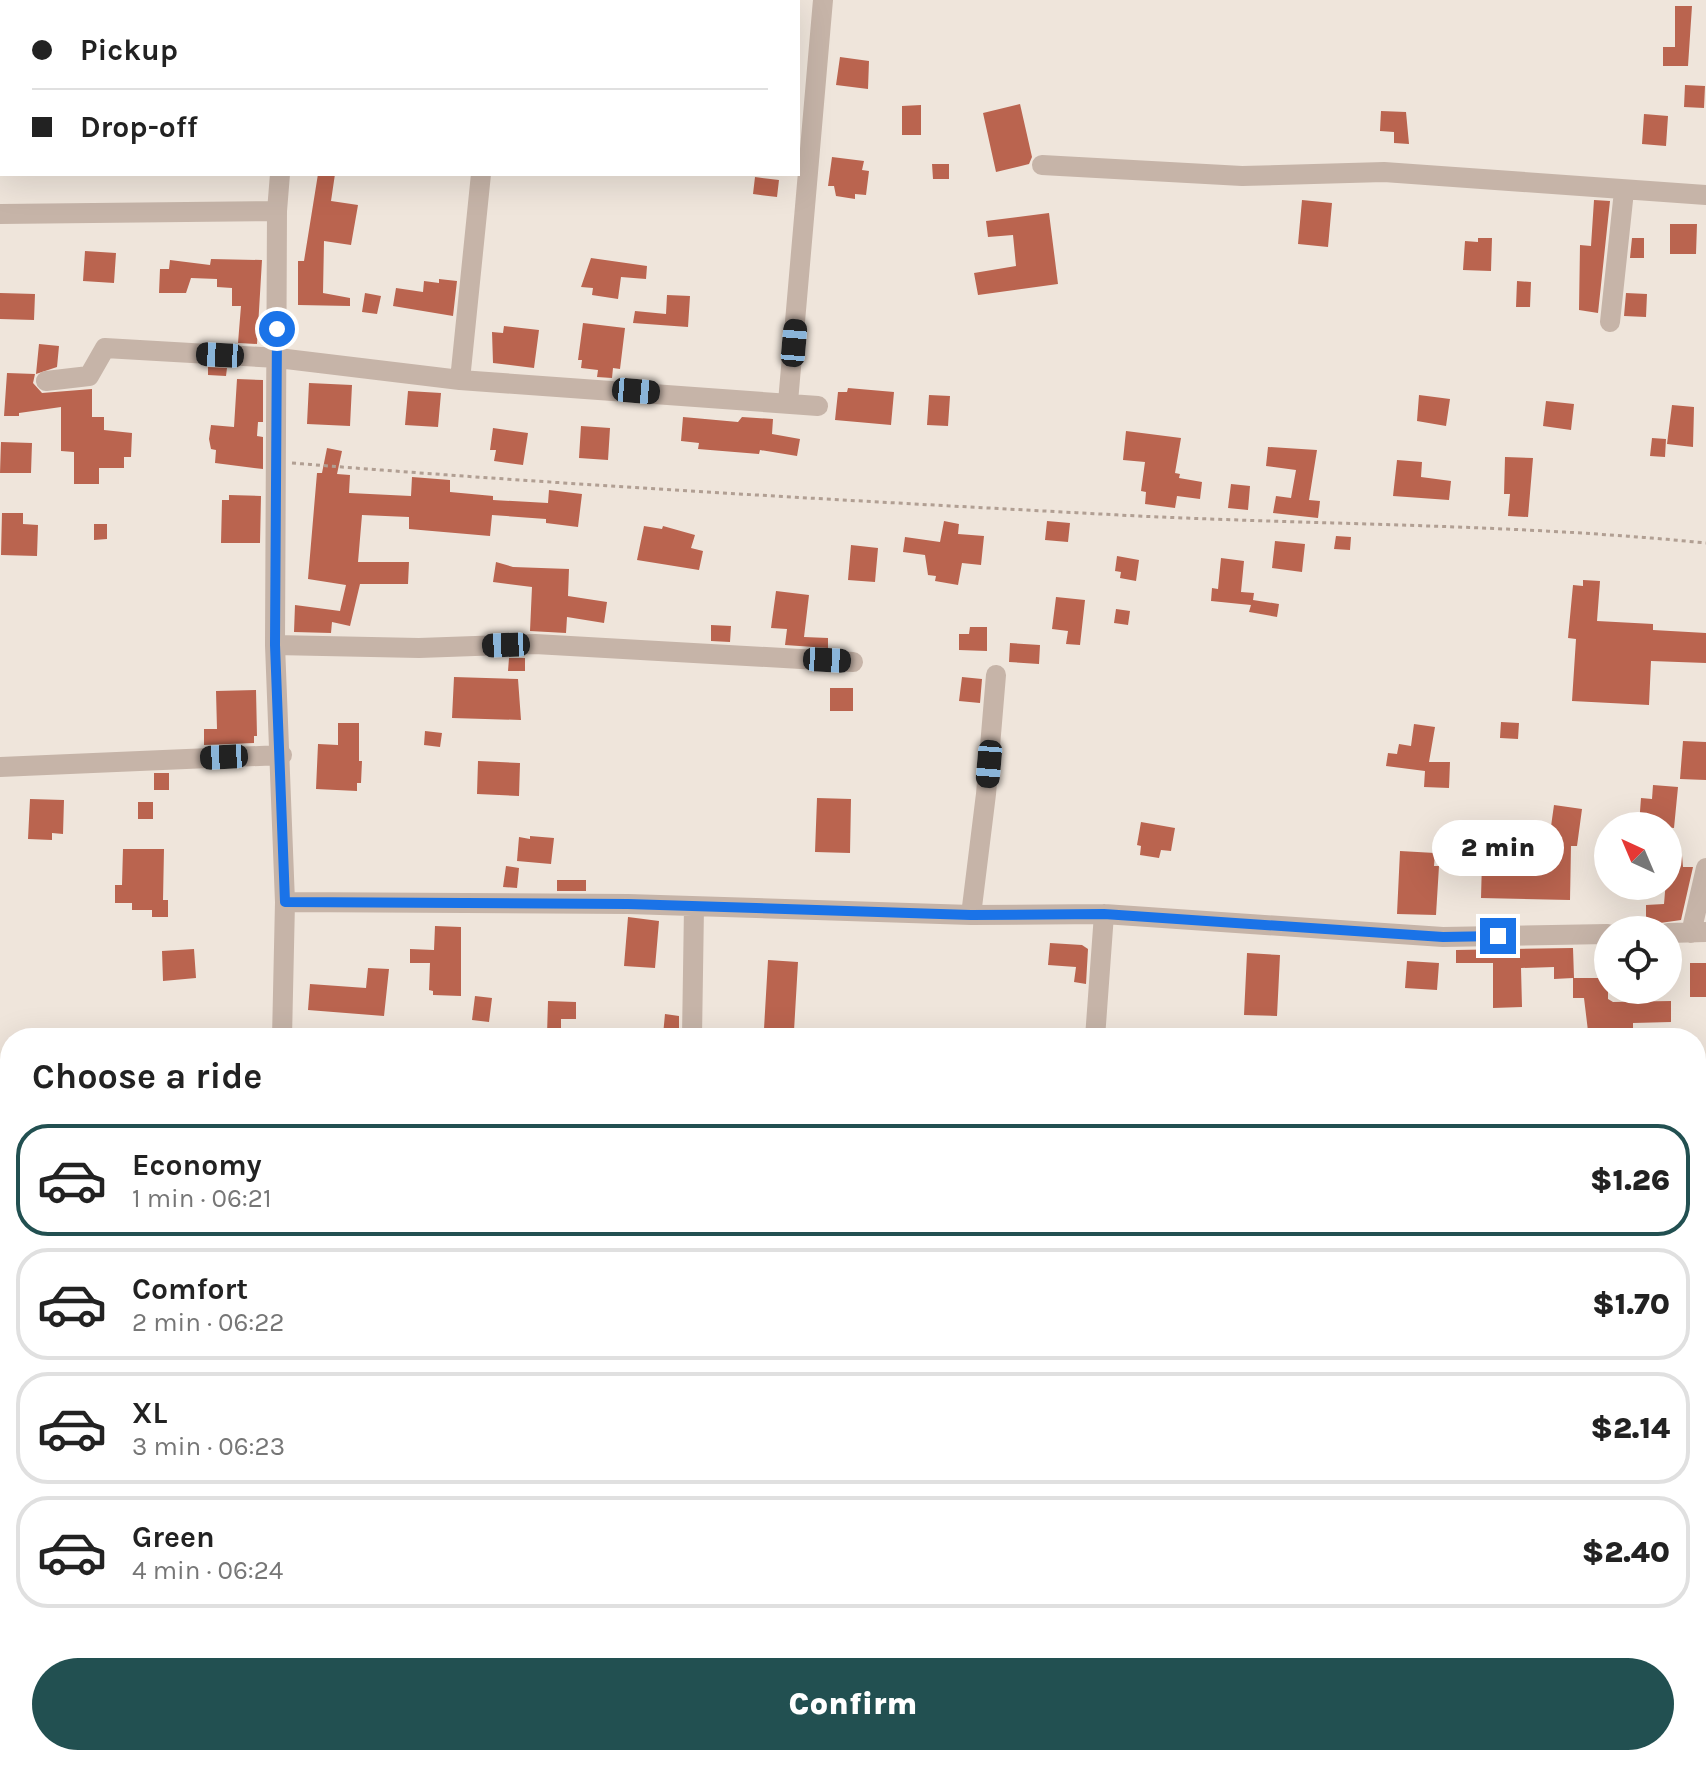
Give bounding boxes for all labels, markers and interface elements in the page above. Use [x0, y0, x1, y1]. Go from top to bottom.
text: Pickup [80, 32, 178, 68]
text: Drop-off [80, 109, 198, 145]
route start [259, 311, 295, 347]
car [780, 318, 808, 368]
car [195, 342, 245, 368]
car [611, 377, 661, 405]
car [482, 632, 530, 658]
car [802, 647, 852, 673]
car [975, 739, 1003, 789]
car [199, 744, 249, 770]
north arrow [1594, 812, 1682, 900]
map controls [1594, 812, 1682, 1004]
callout: 2 min [1432, 820, 1564, 876]
text: 2 min [1461, 832, 1535, 863]
button: locate [1594, 916, 1682, 1004]
route end [1480, 918, 1516, 954]
text: Choose a ride [32, 1055, 262, 1097]
icon: car [36, 1144, 108, 1216]
text: Economy [132, 1147, 262, 1183]
text: $1.26 [1590, 1162, 1670, 1198]
text: 1 min · 06:21 [132, 1183, 272, 1214]
icon: car [36, 1268, 108, 1340]
text: Comfort [132, 1271, 248, 1307]
text: $1.70 [1592, 1286, 1670, 1322]
text: 2 min · 06:22 [132, 1307, 284, 1338]
icon: car [36, 1392, 108, 1464]
text: XL [132, 1395, 167, 1431]
text: $2.14 [1590, 1410, 1670, 1446]
text: 3 min · 06:23 [132, 1431, 285, 1462]
icon: car [36, 1516, 108, 1588]
text: Green [132, 1519, 215, 1555]
text: $2.40 [1582, 1534, 1670, 1570]
text: 4 min · 06:24 [132, 1555, 283, 1586]
button: Confirm [32, 1658, 1674, 1750]

